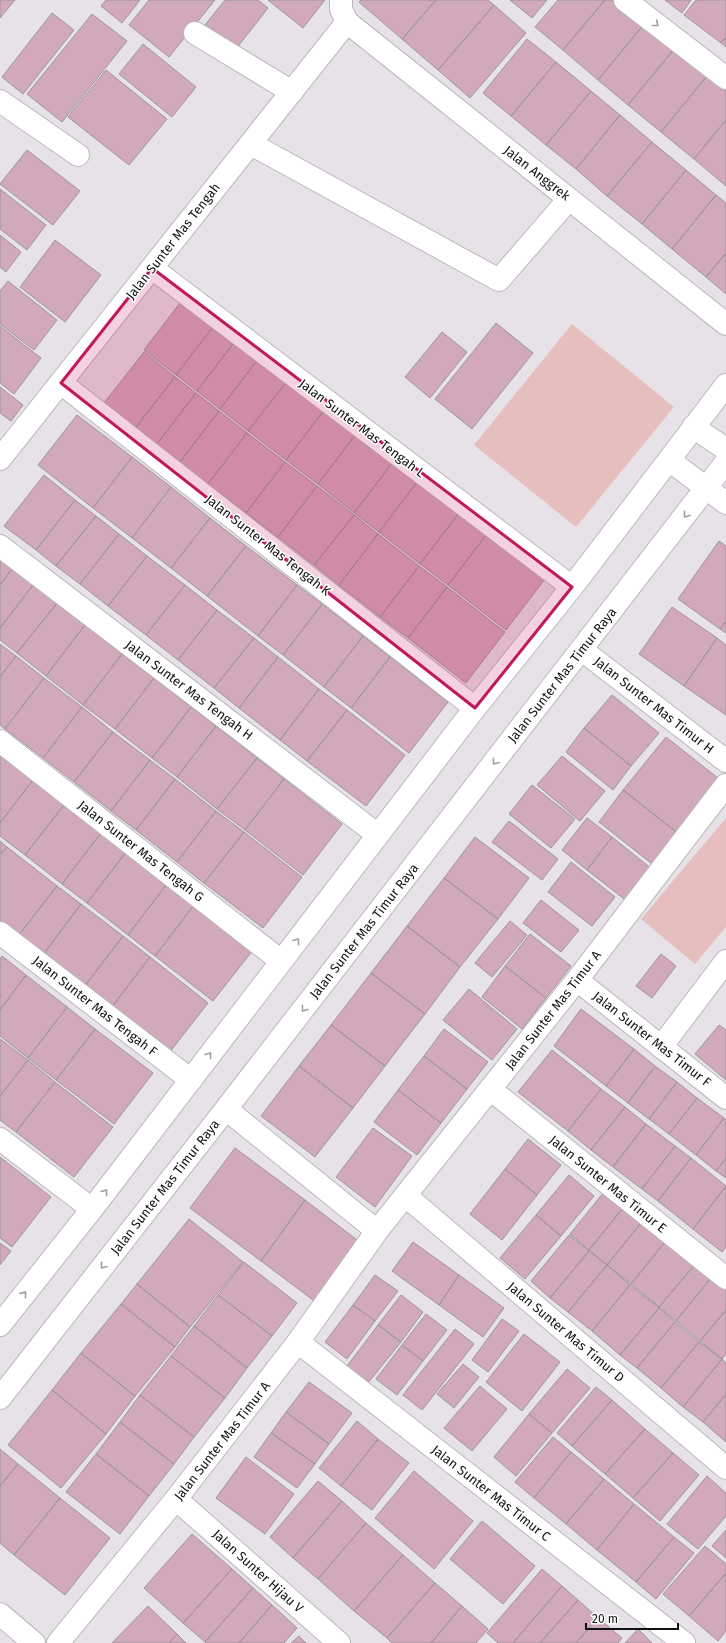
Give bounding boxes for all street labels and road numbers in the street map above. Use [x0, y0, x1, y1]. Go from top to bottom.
street label: Jalan Anggrek [501, 143, 573, 204]
street label: Jalan Sunter Mas Tengah [123, 180, 223, 302]
street label: Jalan Sunter Mas Tengah L [296, 376, 428, 480]
street label: Jalan Sunter Mas Tengah K [202, 491, 334, 599]
street label: Jalan Sunter Mas Timur Raya [505, 605, 619, 745]
street label: Jalan Sunter Mas Tengah H [122, 637, 256, 743]
street label: Jalan Sunter Mas Timur H [591, 654, 717, 756]
street label: Jalan Sunter Mas Tengah G [75, 797, 207, 905]
street label: Jalan Sunter Mas Timur Raya [307, 861, 421, 1001]
street label: Jalan Sunter Mas Timur A [502, 947, 604, 1072]
street label: Jalan Sunter Mas Tengah F [30, 953, 161, 1060]
street label: Jalan Sunter Mas Timur F [590, 988, 714, 1090]
street label: Jalan Sunter Mas Timur Raya [108, 1117, 222, 1257]
street label: Jalan Sunter Mas Timur E [546, 1132, 670, 1236]
street label: Jalan Sunter Mas Timur D [505, 1279, 627, 1385]
street label: Jalan Sunter Mas Timur A [171, 1378, 273, 1503]
street label: Jalan Sunter Mas Timur C [429, 1442, 554, 1544]
street label: Jalan Sunter Hijau V [210, 1526, 307, 1616]

